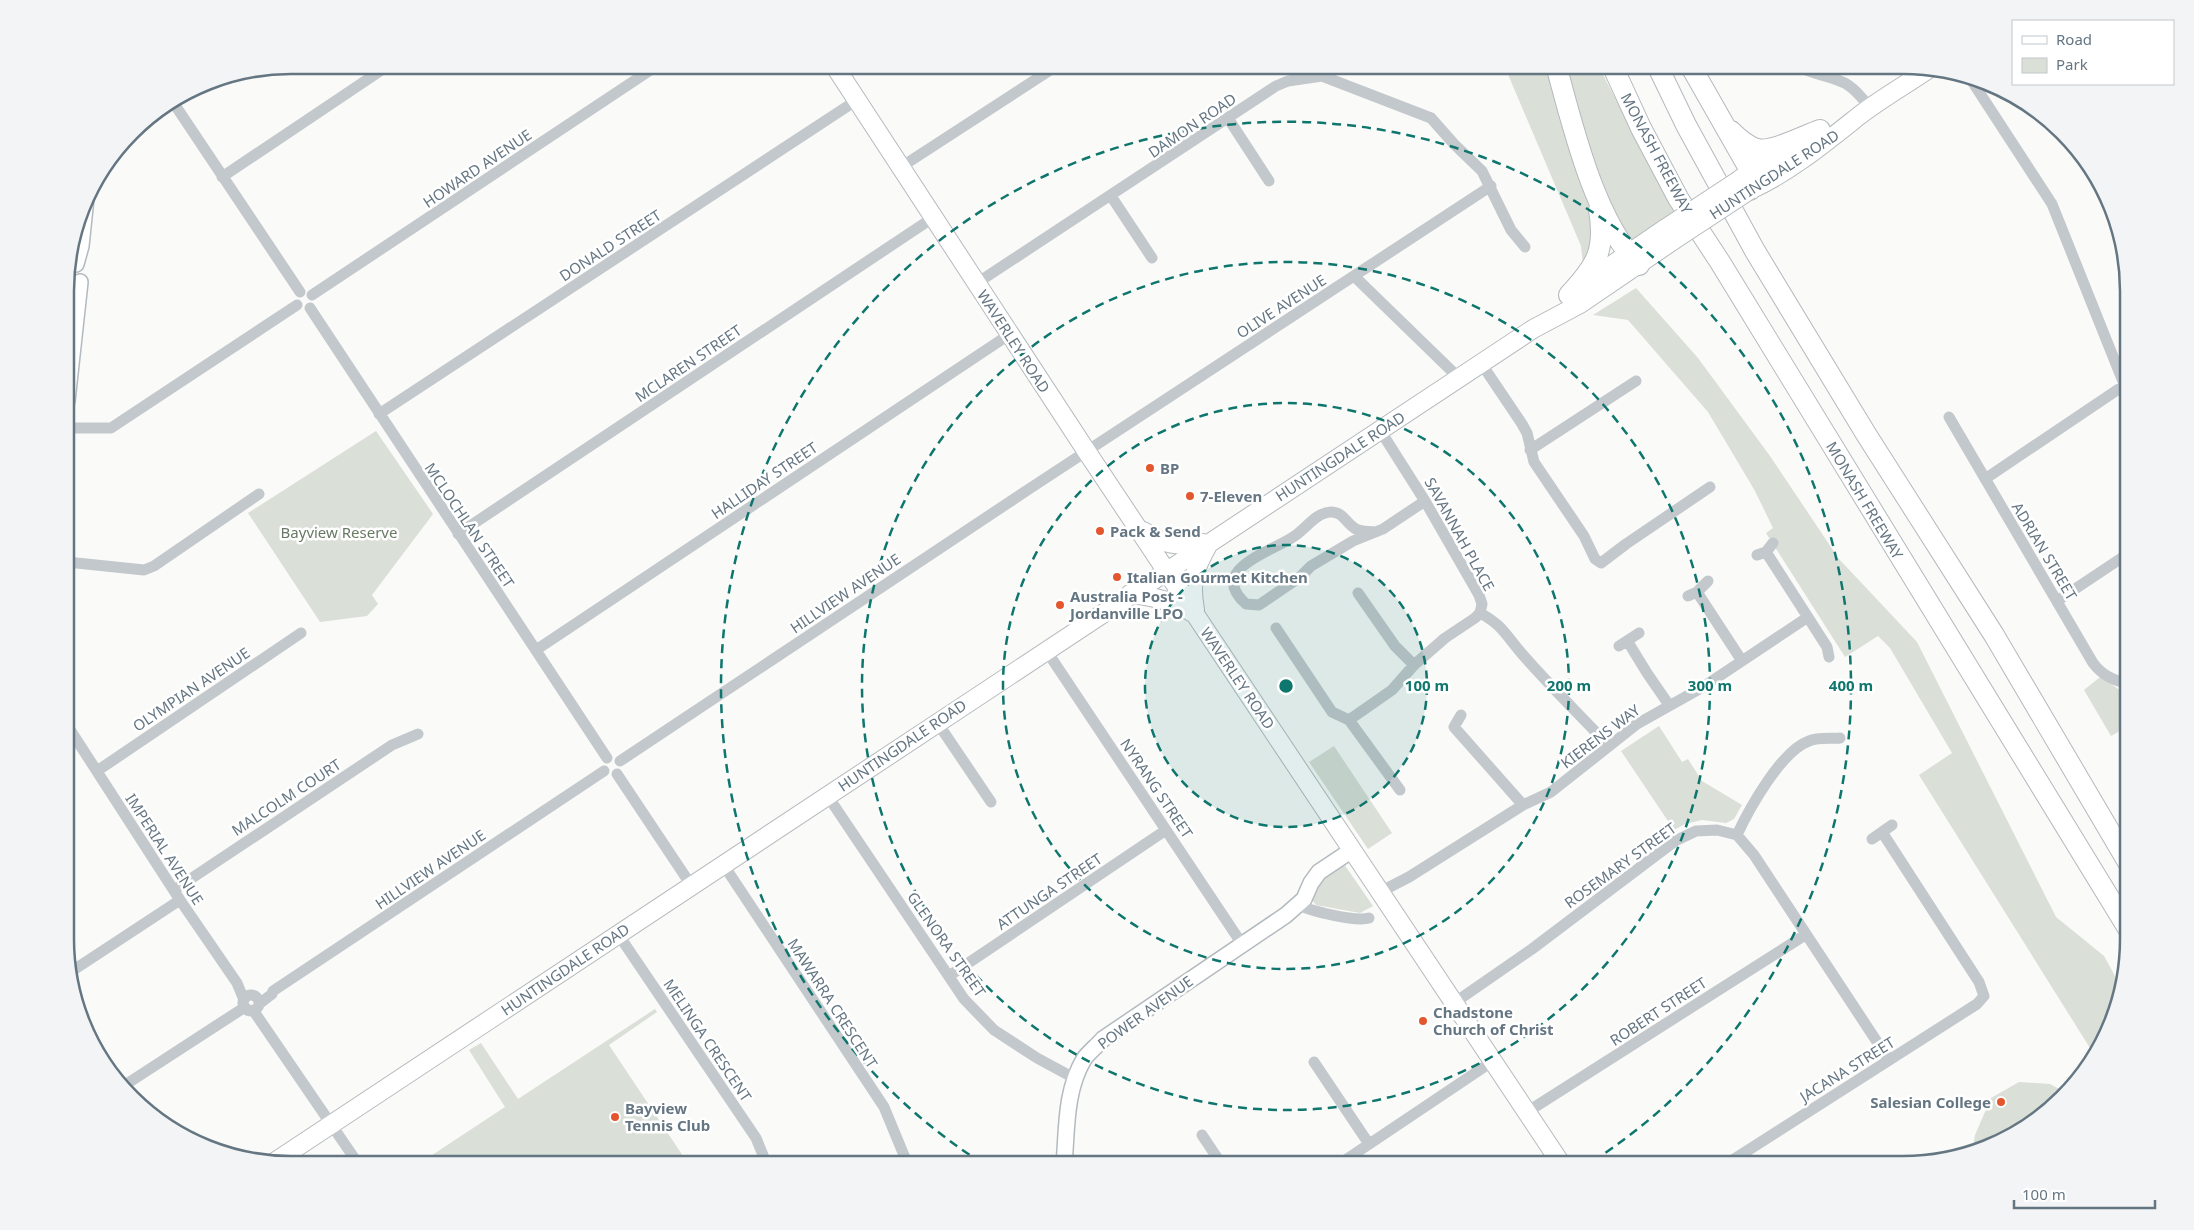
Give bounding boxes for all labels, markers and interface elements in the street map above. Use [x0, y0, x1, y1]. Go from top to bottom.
legend [2012, 20, 2174, 85]
text: Road [2056, 29, 2092, 49]
text: Park [2056, 54, 2088, 74]
street label: DAMON ROAD [1144, 88, 1240, 162]
street label: MONASH FREEWAY [1617, 89, 1697, 217]
street label: HOWARD AVENUE [419, 124, 535, 212]
street label: HUNTINGDALE ROAD [1705, 125, 1843, 223]
street label: DONALD STREET [555, 204, 665, 285]
street label: OLIVE AVENUE [1232, 270, 1330, 342]
street label: WAVERLEY ROAD [973, 286, 1055, 396]
street label: MCLAREN STREET [631, 320, 746, 406]
street label: HUNTINGDALE ROAD [1271, 407, 1409, 505]
street label: HALLIDAY STREET [707, 437, 822, 523]
street label: MONASH FREEWAY [1822, 437, 1908, 563]
place label: BP [1160, 458, 1179, 478]
street label: MCLOCHLAN STREET [421, 459, 520, 592]
marker: BP [1144, 462, 1156, 474]
street label: SAVANNAH PLACE [1421, 474, 1499, 594]
place label: 7-Eleven [1200, 486, 1262, 506]
marker: 7-Eleven [1184, 490, 1196, 502]
street label: ADRIAN STREET [2008, 498, 2082, 604]
place label: Pack & Send [1110, 521, 1201, 541]
park label: Bayview Reserve [281, 522, 397, 542]
marker: Pack & Send [1094, 525, 1106, 537]
street label: HILLVIEW AVENUE [786, 549, 904, 637]
place label: Italian Gourmet Kitchen [1127, 567, 1308, 587]
marker: Italian Gourmet Kitchen [1111, 571, 1123, 583]
place label: Australia Post - Jordanville LPO [1068, 586, 1184, 623]
marker: Australia Post - Jordanville LPO [1054, 599, 1066, 611]
street label: WAVERLEY ROAD [1196, 623, 1280, 733]
street label: OLYMPIAN AVENUE [128, 642, 254, 736]
text: 100 m [1405, 675, 1449, 695]
text: 200 m [1547, 675, 1591, 695]
text: 300 m [1688, 675, 1732, 695]
text: 400 m [1829, 675, 1873, 695]
centre of rings [1277, 677, 1295, 695]
street label: HUNTINGDALE ROAD [834, 695, 970, 795]
street label: KIERENS WAY [1556, 699, 1644, 772]
street label: NYRANG STREET [1116, 734, 1198, 842]
street label: MALCOLM COURT [227, 754, 345, 840]
street label: IMPERIAL AVENUE [122, 789, 208, 909]
street label: ROSEMARY STREET [1560, 817, 1680, 912]
street label: HILLVIEW AVENUE [371, 825, 489, 913]
street label: ATTUNGA STREET [992, 848, 1106, 934]
street label: GLENORA STREET [903, 887, 991, 1001]
street label: HUNTINGDALE ROAD [497, 919, 633, 1019]
street label: MAWARRA CRESCENT [784, 934, 883, 1072]
street label: POWER AVENUE [1093, 971, 1197, 1053]
street label: ROBERT STREET [1606, 972, 1711, 1050]
street label: MELINGA CRESCENT [660, 975, 757, 1106]
place label: Chadstone Church of Christ [1433, 1002, 1554, 1039]
marker: Chadstone Church of Christ [1417, 1015, 1429, 1027]
street label: JACANA STREET [1794, 1031, 1899, 1107]
place label: Salesian College [1870, 1092, 1991, 1112]
marker: Salesian College [1995, 1096, 2007, 1108]
place label: Bayview Tennis Club [625, 1098, 710, 1135]
marker: Bayview Tennis Club [609, 1111, 621, 1123]
scale bar [2014, 1178, 2155, 1210]
text: 100 m [2022, 1184, 2066, 1204]

